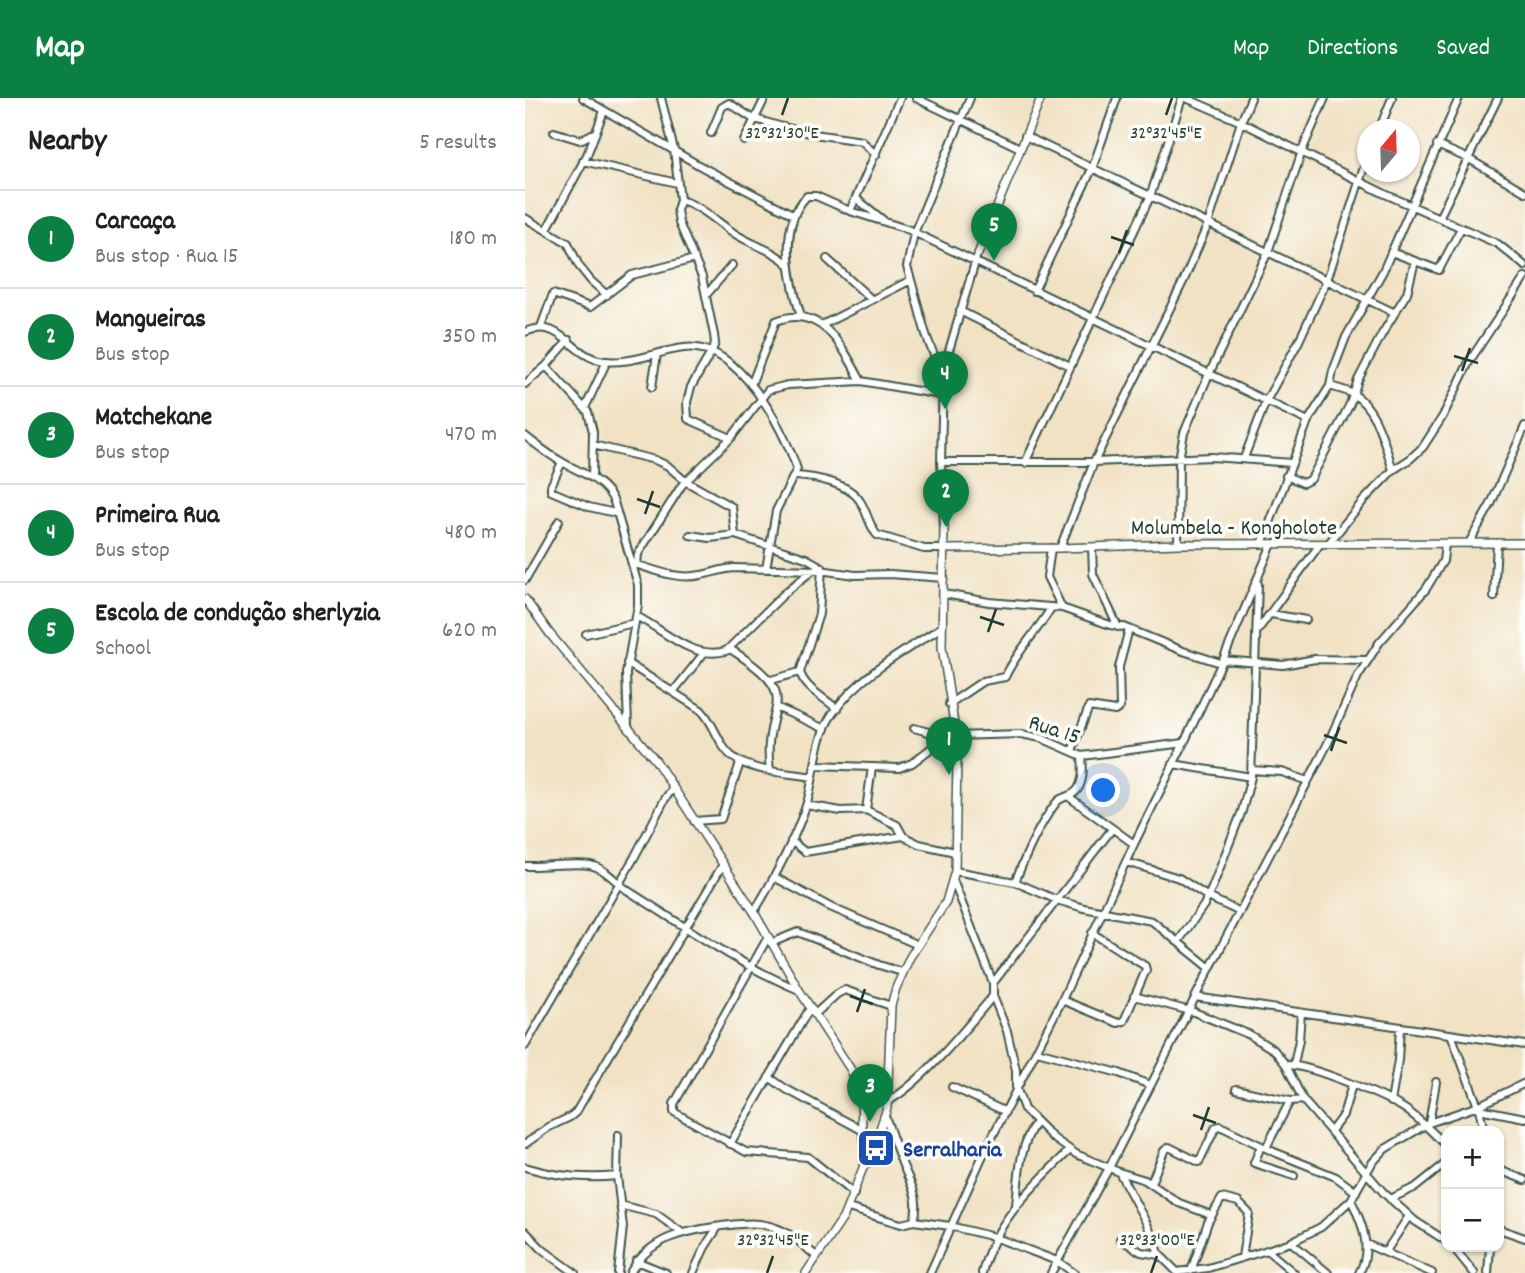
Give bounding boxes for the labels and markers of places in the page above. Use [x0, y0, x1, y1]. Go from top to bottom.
pin: 5 [971, 203, 1017, 261]
pin: 4 [922, 351, 968, 409]
pin: 2 [923, 469, 969, 527]
pin: 1 [926, 717, 972, 775]
pin: 3 [847, 1064, 893, 1122]
bus stop icon: Serralharia [855, 1127, 897, 1169]
place label: Serralharia [903, 1135, 1003, 1168]

